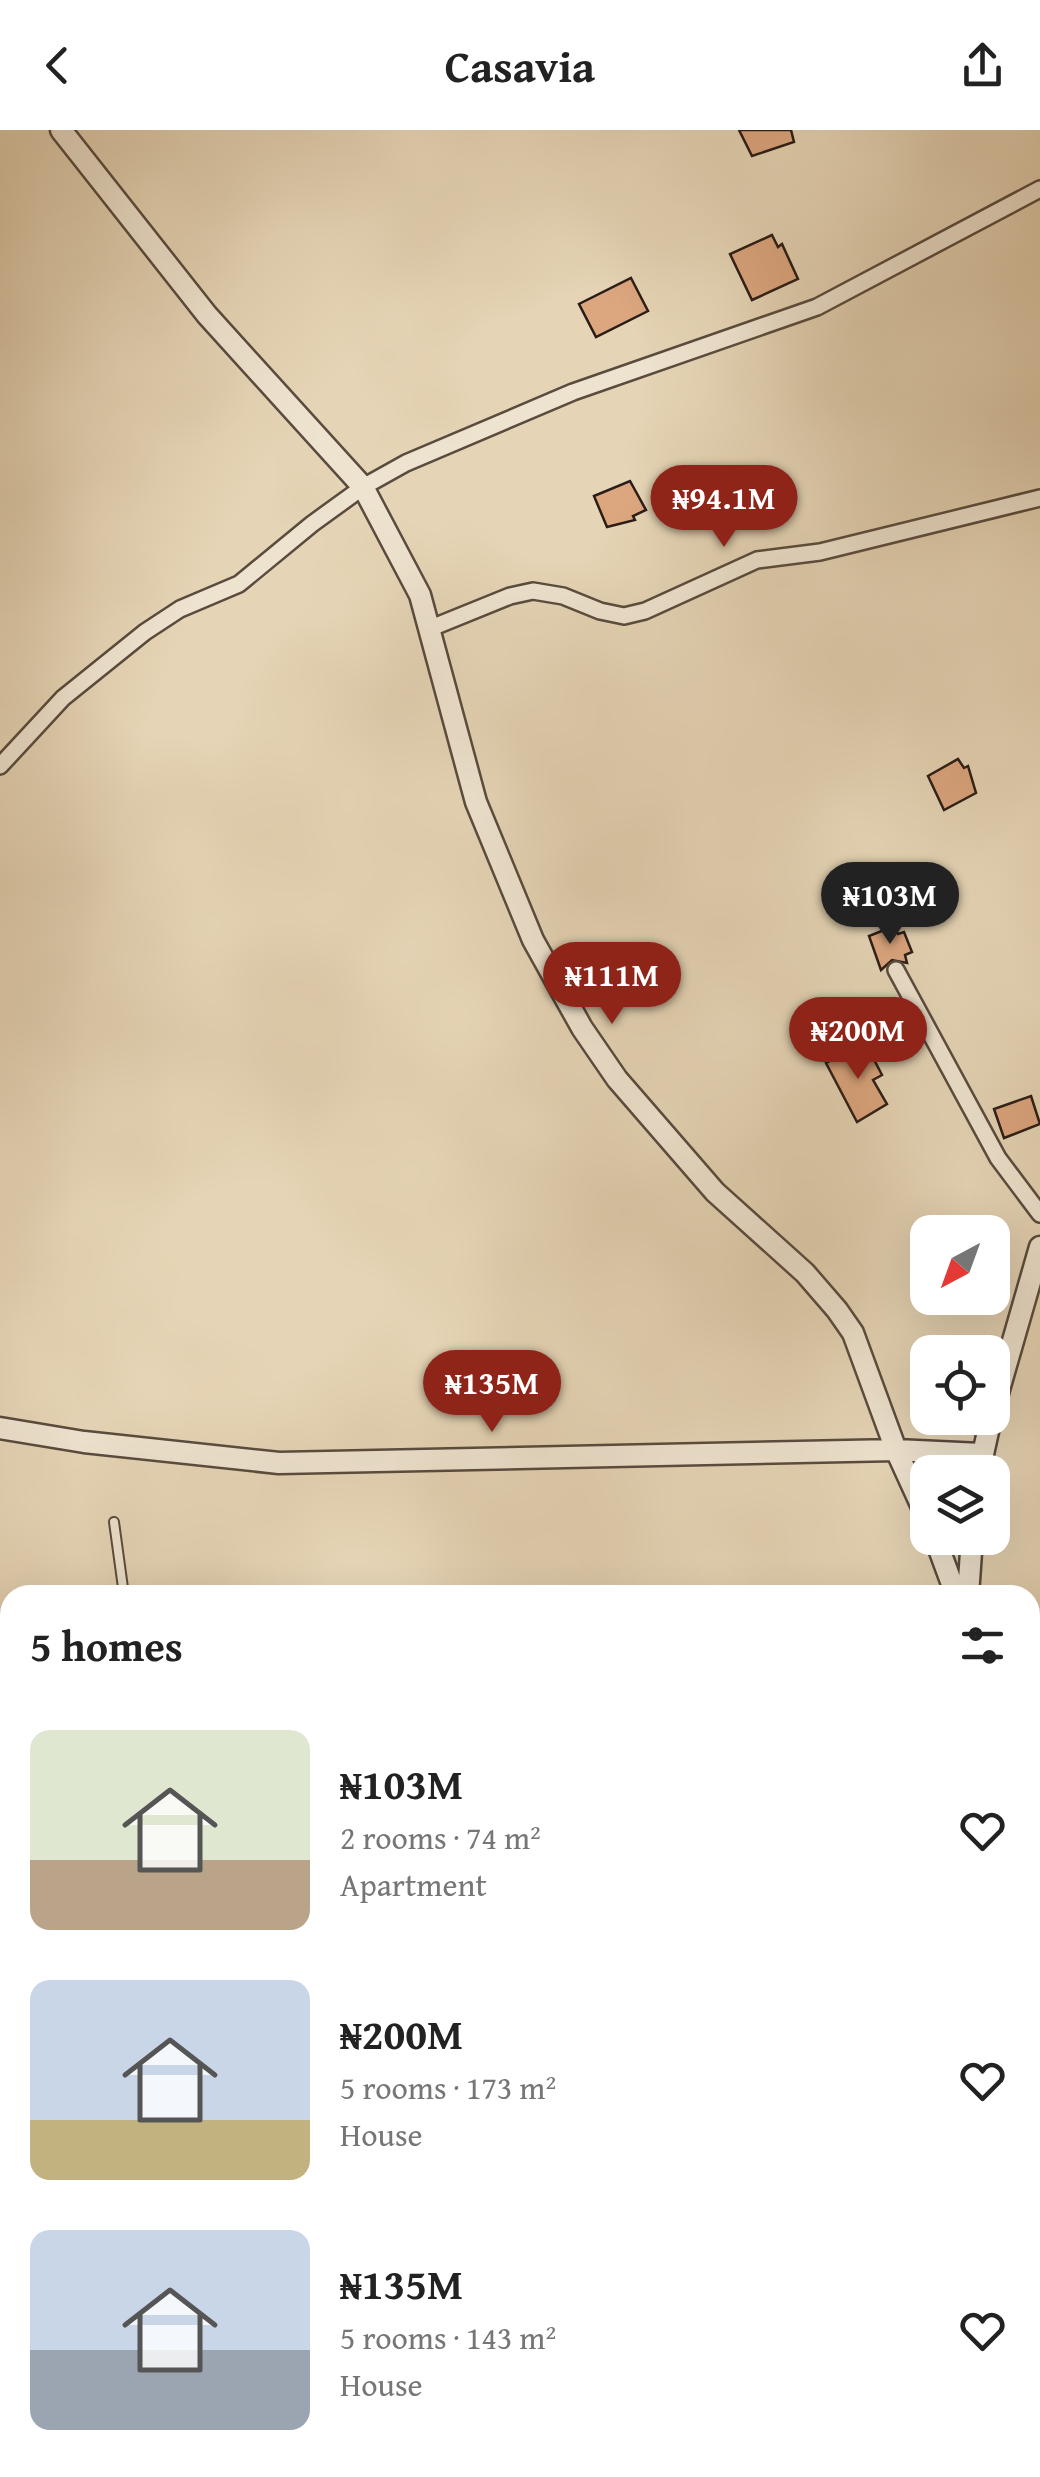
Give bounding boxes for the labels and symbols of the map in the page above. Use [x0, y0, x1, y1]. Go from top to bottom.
pin: ₦94.1M [643, 465, 805, 550]
pin: ₦103M [820, 862, 960, 947]
pin: ₦111M [542, 942, 682, 1027]
pin: ₦200M [788, 997, 928, 1082]
north arrow [910, 1215, 1010, 1315]
pin: ₦135M [422, 1350, 562, 1435]

